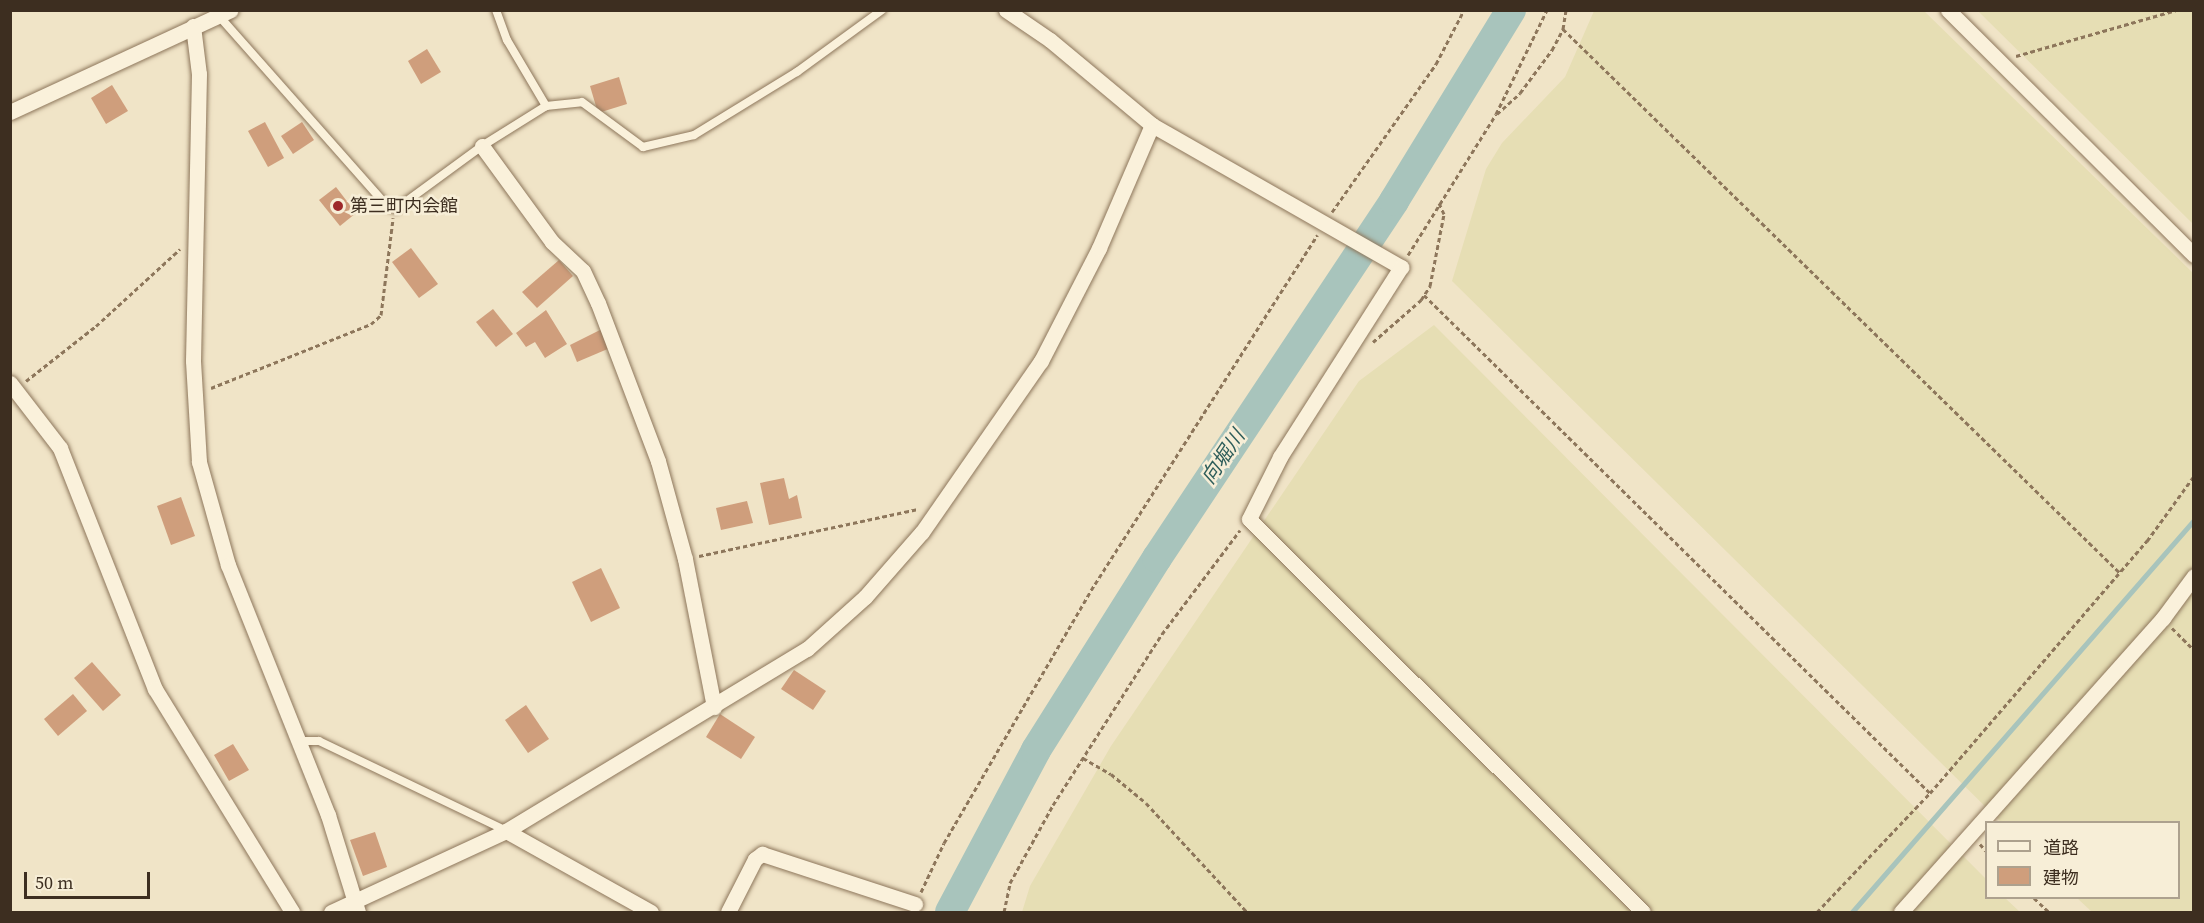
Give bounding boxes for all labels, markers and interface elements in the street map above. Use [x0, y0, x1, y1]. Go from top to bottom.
place label: 第三町内会館 [350, 195, 458, 217]
marker: 第三町内会館 [331, 199, 345, 213]
water label: 向堀川 [1196, 425, 1250, 489]
legend [1985, 821, 2180, 899]
text: 道路 [2043, 835, 2079, 860]
scale bar [27, 860, 153, 898]
text: 建物 [2043, 865, 2079, 890]
text: 50 m [35, 870, 73, 895]

